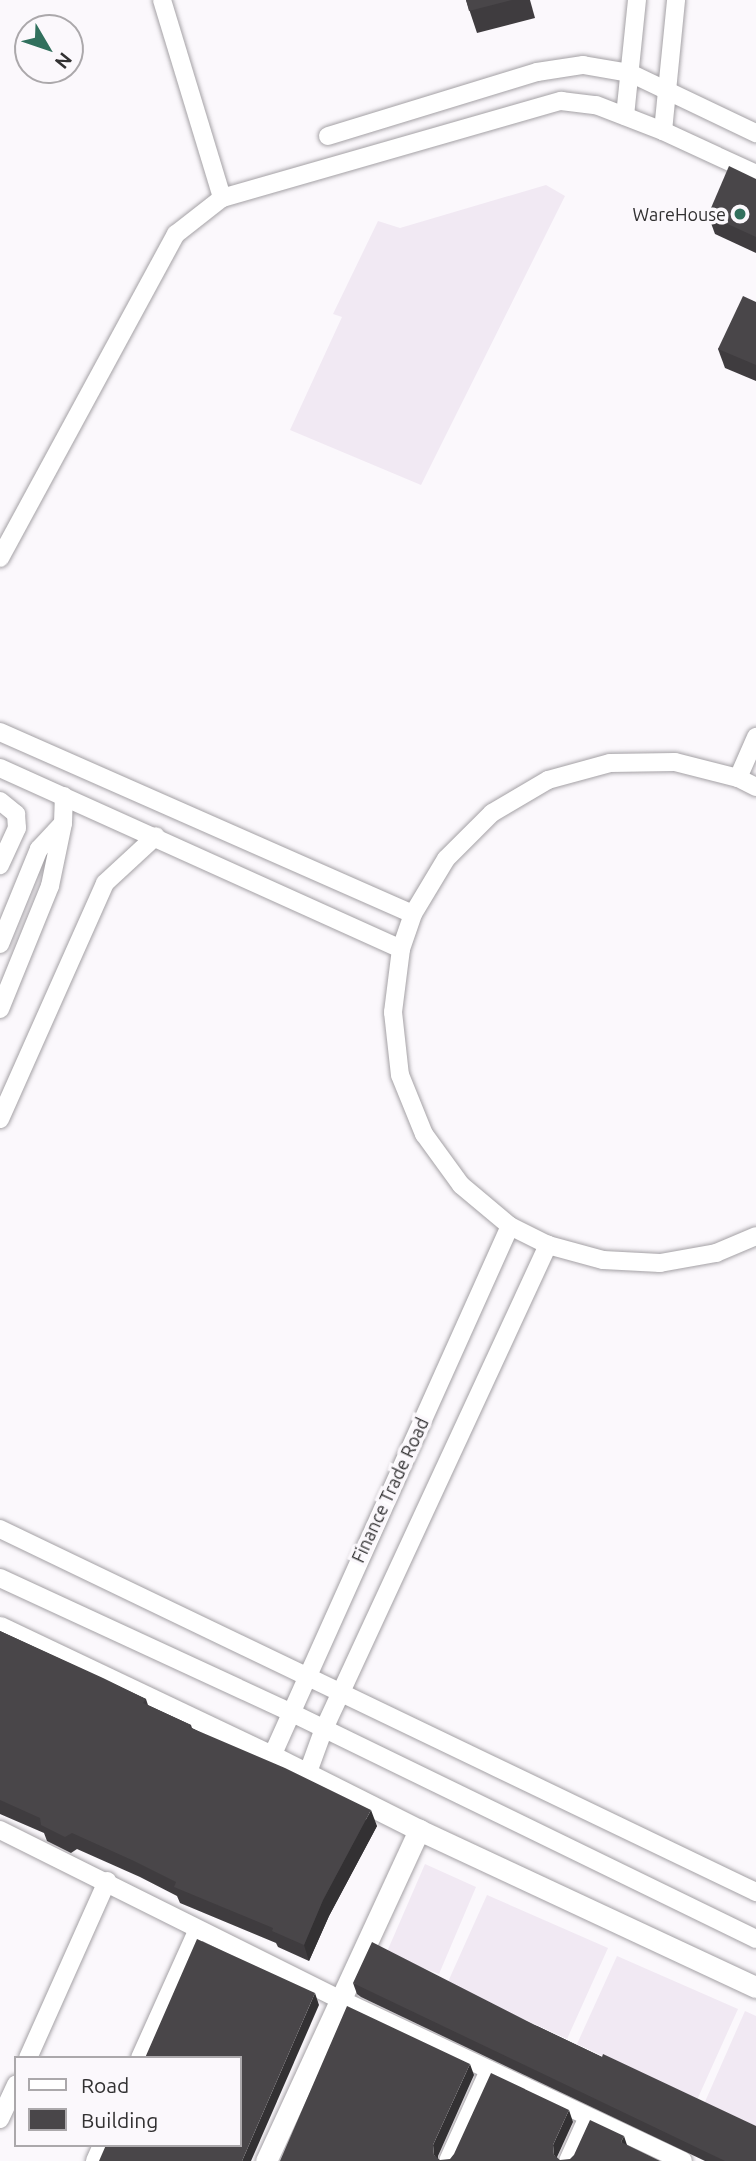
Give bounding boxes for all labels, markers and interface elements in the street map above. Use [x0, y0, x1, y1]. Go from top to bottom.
north arrow [14, 14, 84, 84]
text: N [51, 49, 77, 73]
place label: WareHouse [633, 203, 726, 225]
marker: WareHouse [732, 206, 748, 222]
street label: Finance Trade Road [347, 1414, 433, 1566]
legend [14, 2056, 242, 2147]
text: Road [81, 2073, 129, 2097]
text: Building [81, 2108, 158, 2132]

